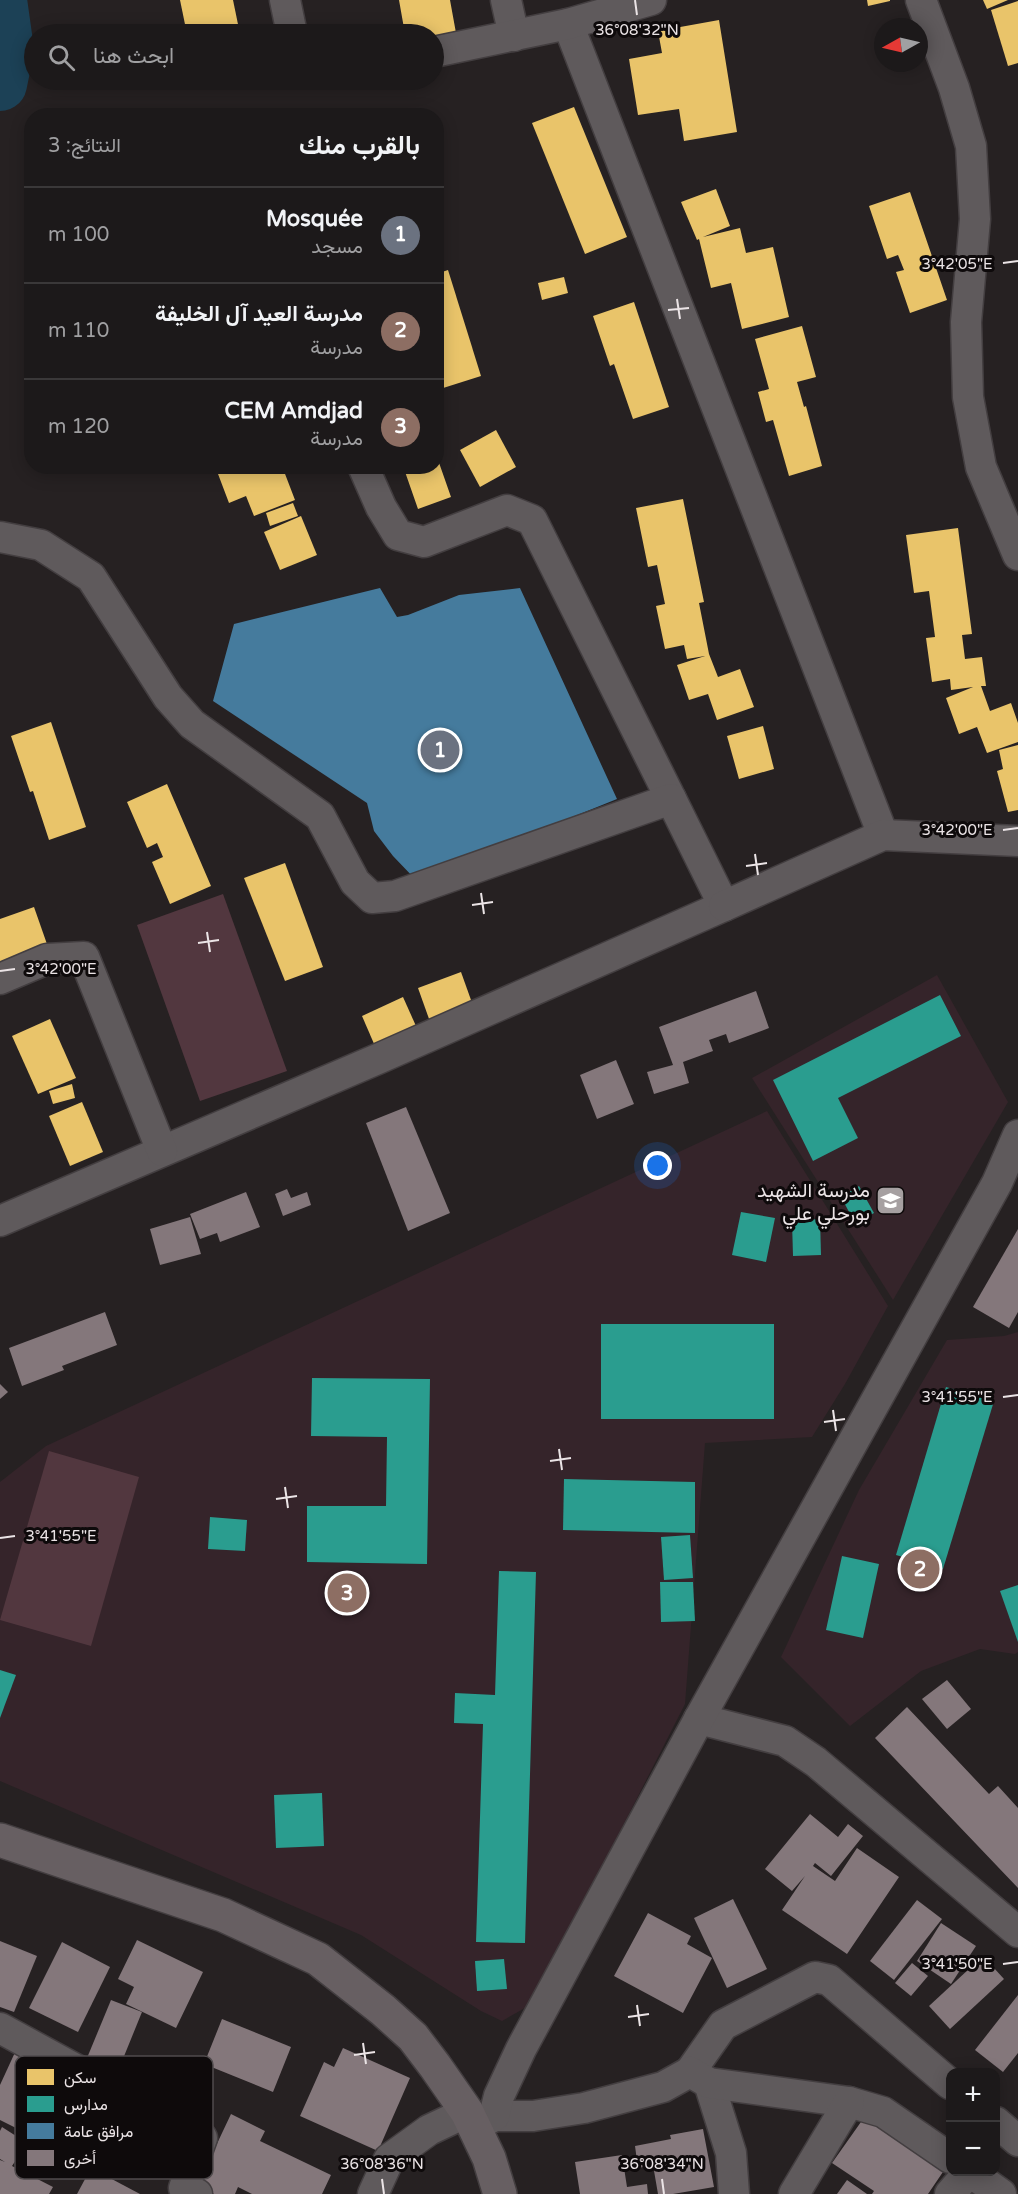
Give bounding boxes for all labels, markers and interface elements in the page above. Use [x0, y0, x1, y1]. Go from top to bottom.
north arrow [874, 18, 928, 72]
text: 36°08'32"N [595, 21, 679, 39]
search box [24, 24, 444, 90]
icon: search [45, 41, 78, 74]
text: ابحث هنا [93, 43, 174, 69]
text: بالقرب منك [299, 130, 420, 161]
text: النتائج: 3 [48, 134, 121, 158]
text: Mosquée [266, 206, 363, 232]
text: 100 m [48, 223, 109, 247]
text: 1 [394, 223, 407, 247]
text: مسجد [311, 235, 363, 259]
text: 3°42'05"E [921, 255, 993, 273]
text: مدرسة العيد آل الخليفة [155, 301, 363, 327]
text: 110 m [48, 319, 109, 343]
text: 2 [394, 319, 407, 343]
text: مدرسة [310, 336, 363, 360]
text: CEM Amdjad [225, 398, 363, 424]
text: 120 m [48, 415, 109, 439]
text: 3 [394, 415, 407, 439]
text: مدرسة [310, 427, 363, 451]
pin: 1 [420, 728, 460, 772]
text: 3°42'00"E [921, 821, 993, 839]
text: 3°42'00"E [25, 960, 97, 978]
your location [643, 1151, 672, 1180]
place label: مدرسة الشهيد بورحلي علي [757, 1179, 870, 1230]
school or university icon: مدرسة الشهيد بورحلي علي [875, 1185, 907, 1217]
text: 3°41'55"E [921, 1388, 993, 1406]
text: 3°41'55"E [25, 1527, 97, 1545]
pin: 2 [900, 1546, 940, 1592]
pin: 3 [328, 1570, 366, 1616]
text: 3°41'50"E [921, 1955, 993, 1973]
legend [15, 2056, 213, 2179]
text: سكن [64, 2068, 96, 2088]
map controls [946, 2068, 1000, 2176]
button: + [946, 2068, 1000, 2122]
text: مدارس [64, 2095, 108, 2115]
text: مرافق عامة [64, 2122, 133, 2142]
button: − [946, 2122, 1000, 2176]
text: أخرى [64, 2149, 96, 2169]
text: 36°08'36"N [340, 2155, 424, 2173]
text: 36°08'34"N [620, 2155, 704, 2173]

